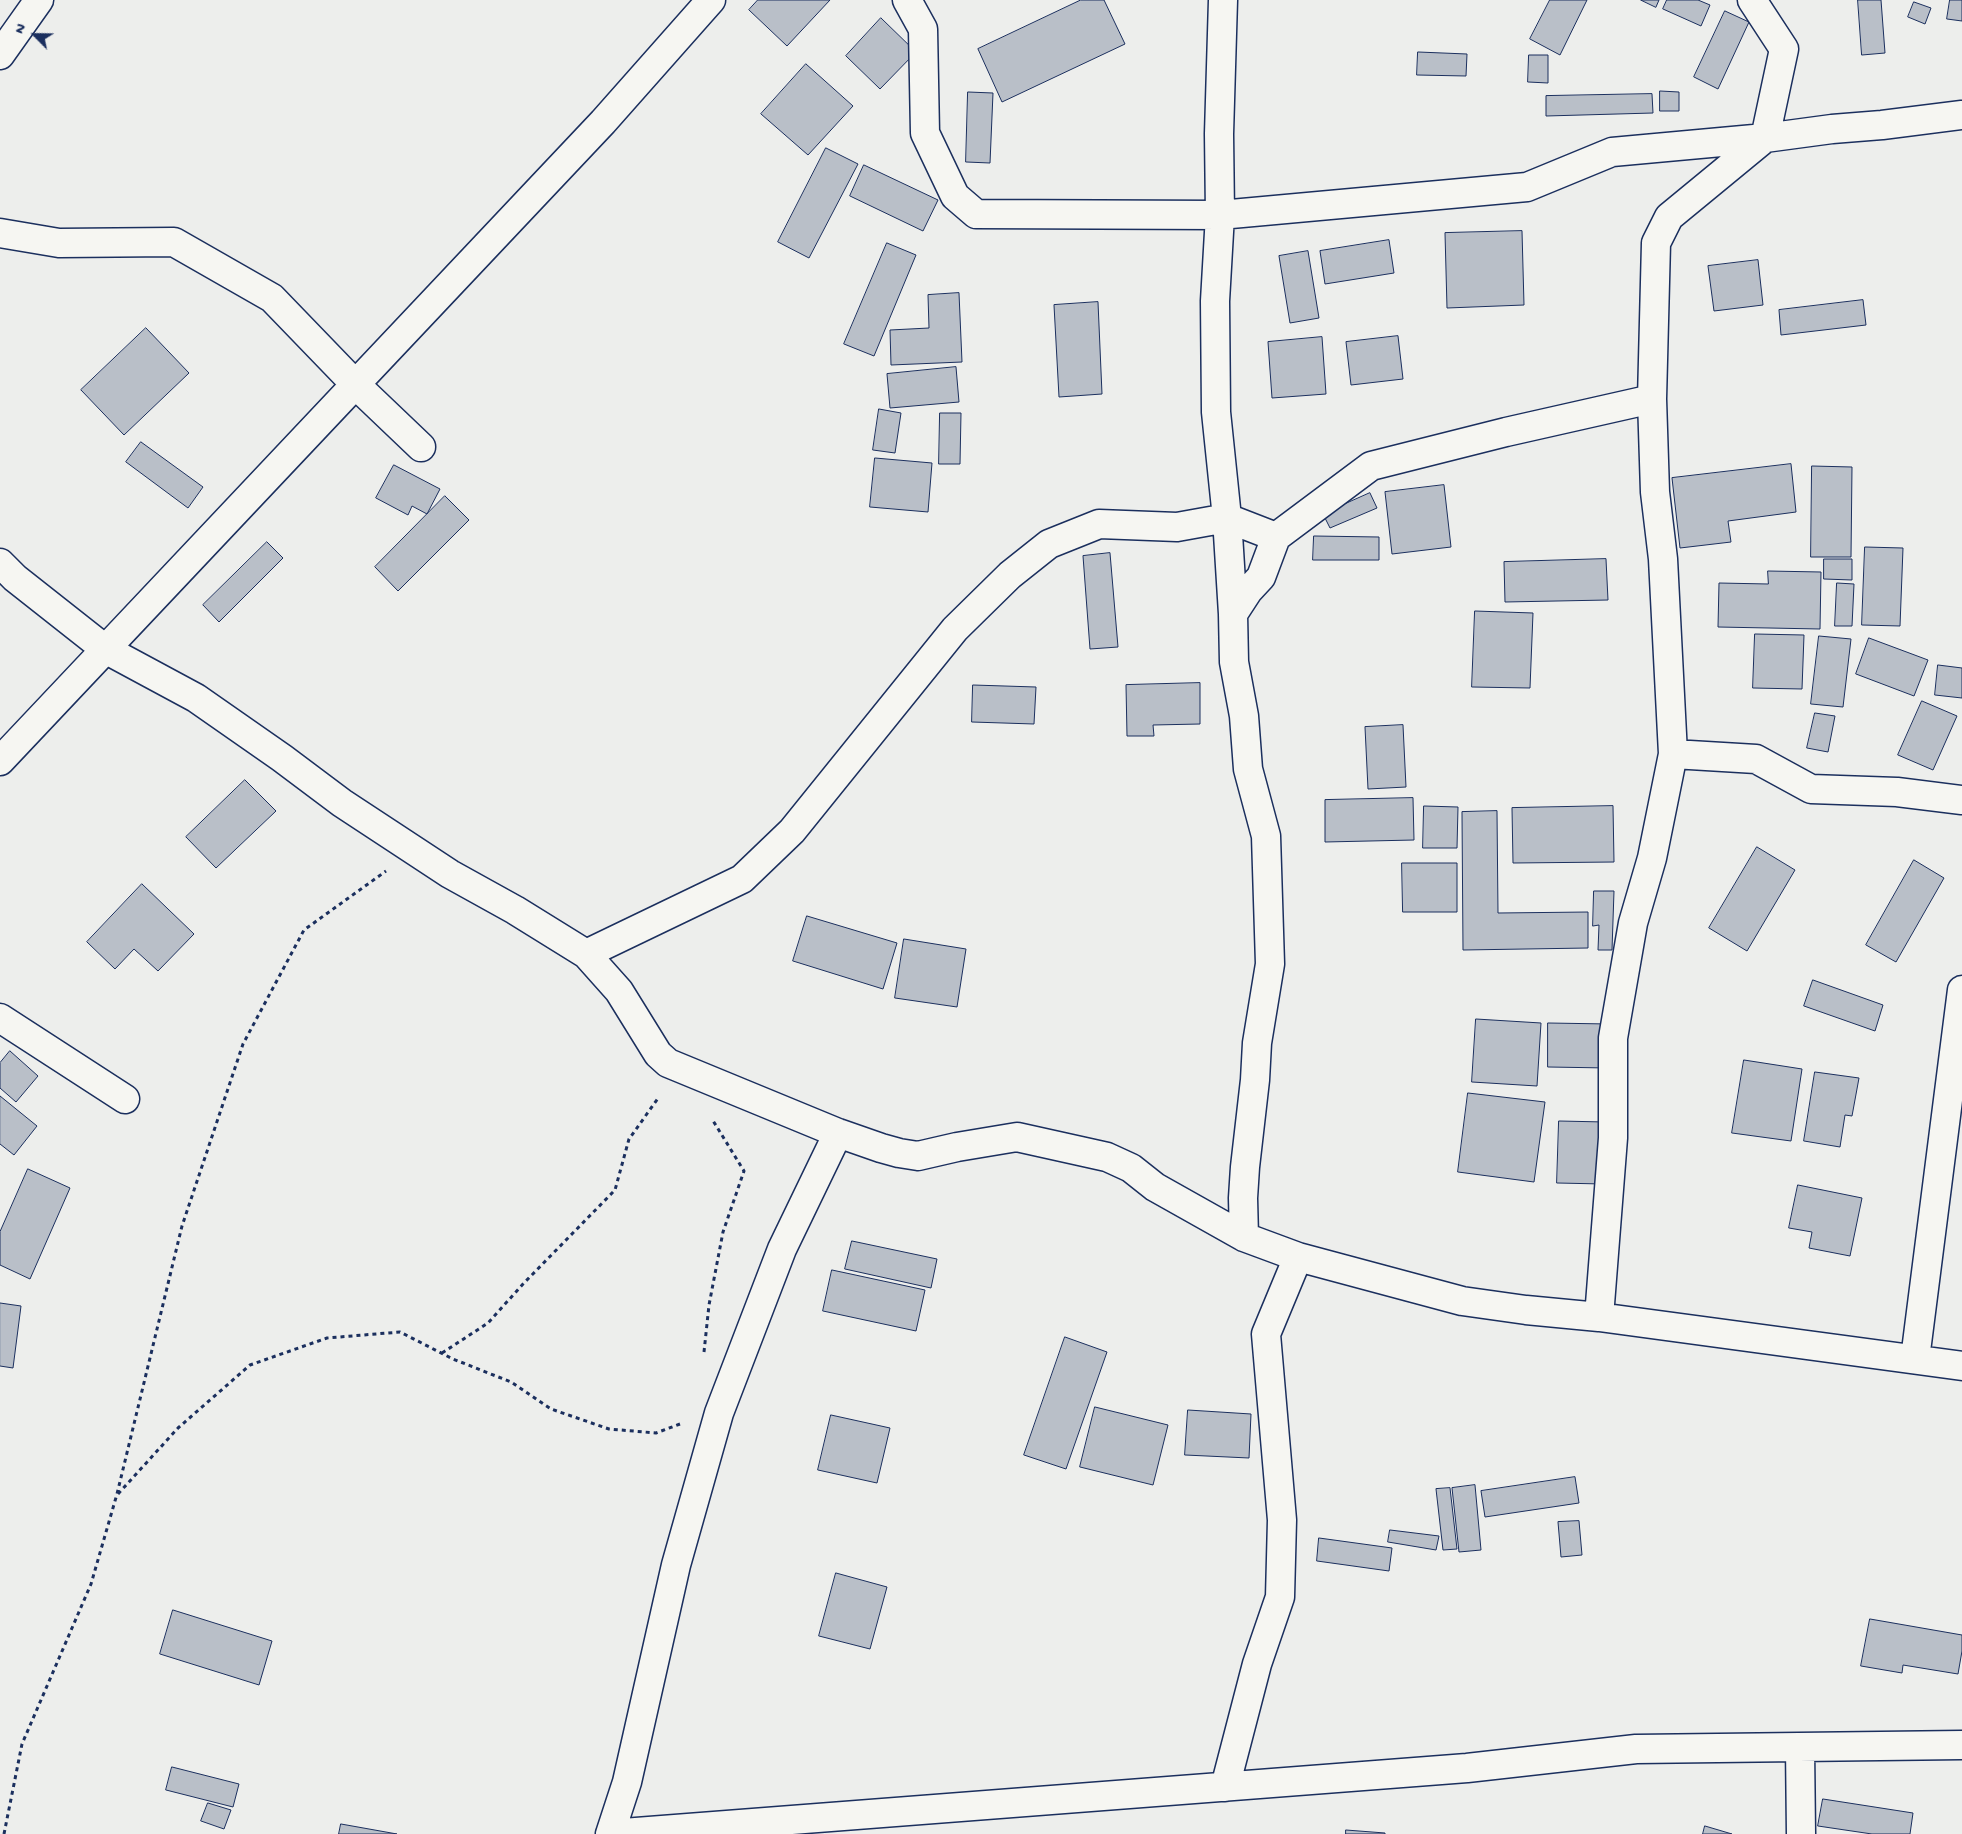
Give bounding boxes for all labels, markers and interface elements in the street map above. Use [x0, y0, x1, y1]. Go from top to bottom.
north arrow [10, 10, 60, 60]
text: N [11, 21, 30, 36]

